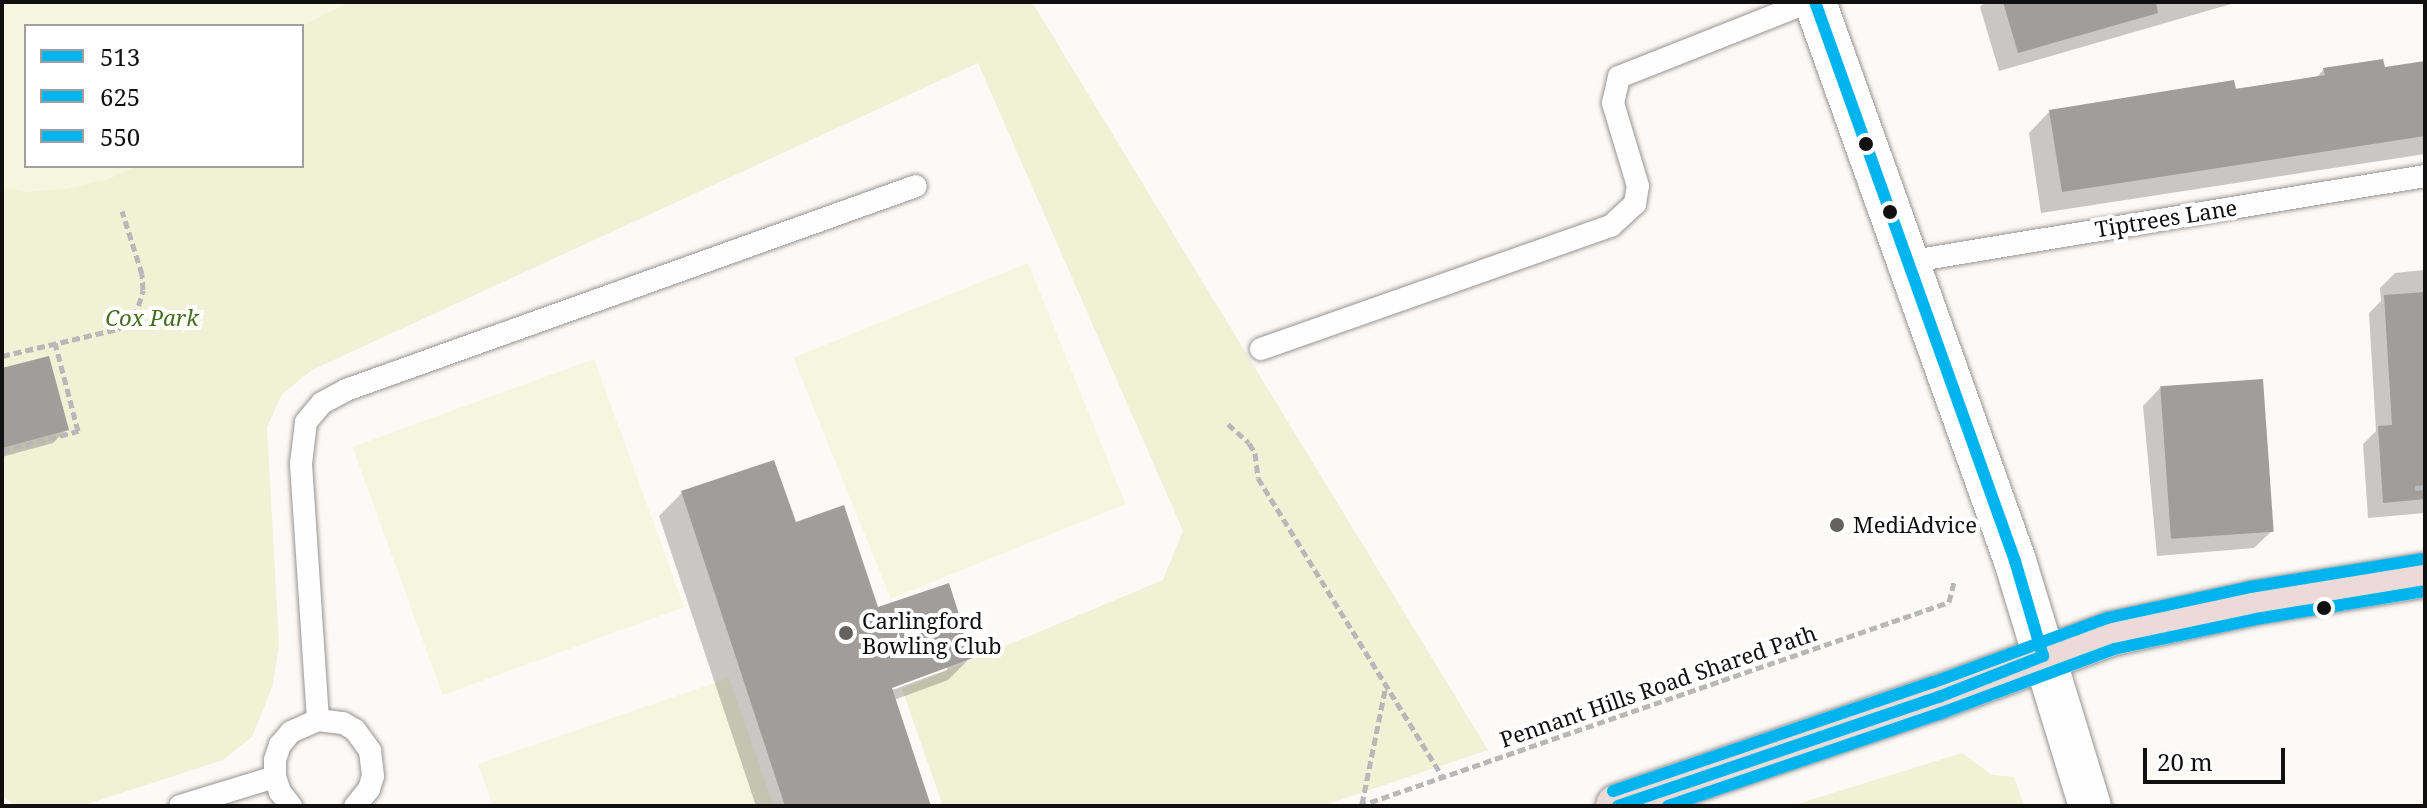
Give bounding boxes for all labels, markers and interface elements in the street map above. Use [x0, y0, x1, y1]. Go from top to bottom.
legend [24, 24, 304, 168]
text: 513 [100, 40, 140, 73]
text: 625 [100, 80, 140, 113]
text: 550 [100, 120, 140, 153]
unlabelled marker [1858, 136, 1874, 152]
street label: Tiptrees Lane [2093, 194, 2239, 242]
unlabelled marker [1882, 204, 1898, 220]
park label: Cox Park [105, 305, 199, 331]
place label: MediAdvice [1853, 512, 1977, 538]
marker: MediAdvice [1828, 516, 1846, 534]
unlabelled marker [2316, 600, 2332, 616]
place label: Carlingford Bowling Club [862, 607, 1001, 658]
street label: Pennant Hills Road Shared Path [1496, 619, 1820, 753]
marker: Carlingford Bowling Club [837, 624, 855, 642]
scale bar [2147, 732, 2289, 782]
text: 20 m [2157, 745, 2213, 778]

